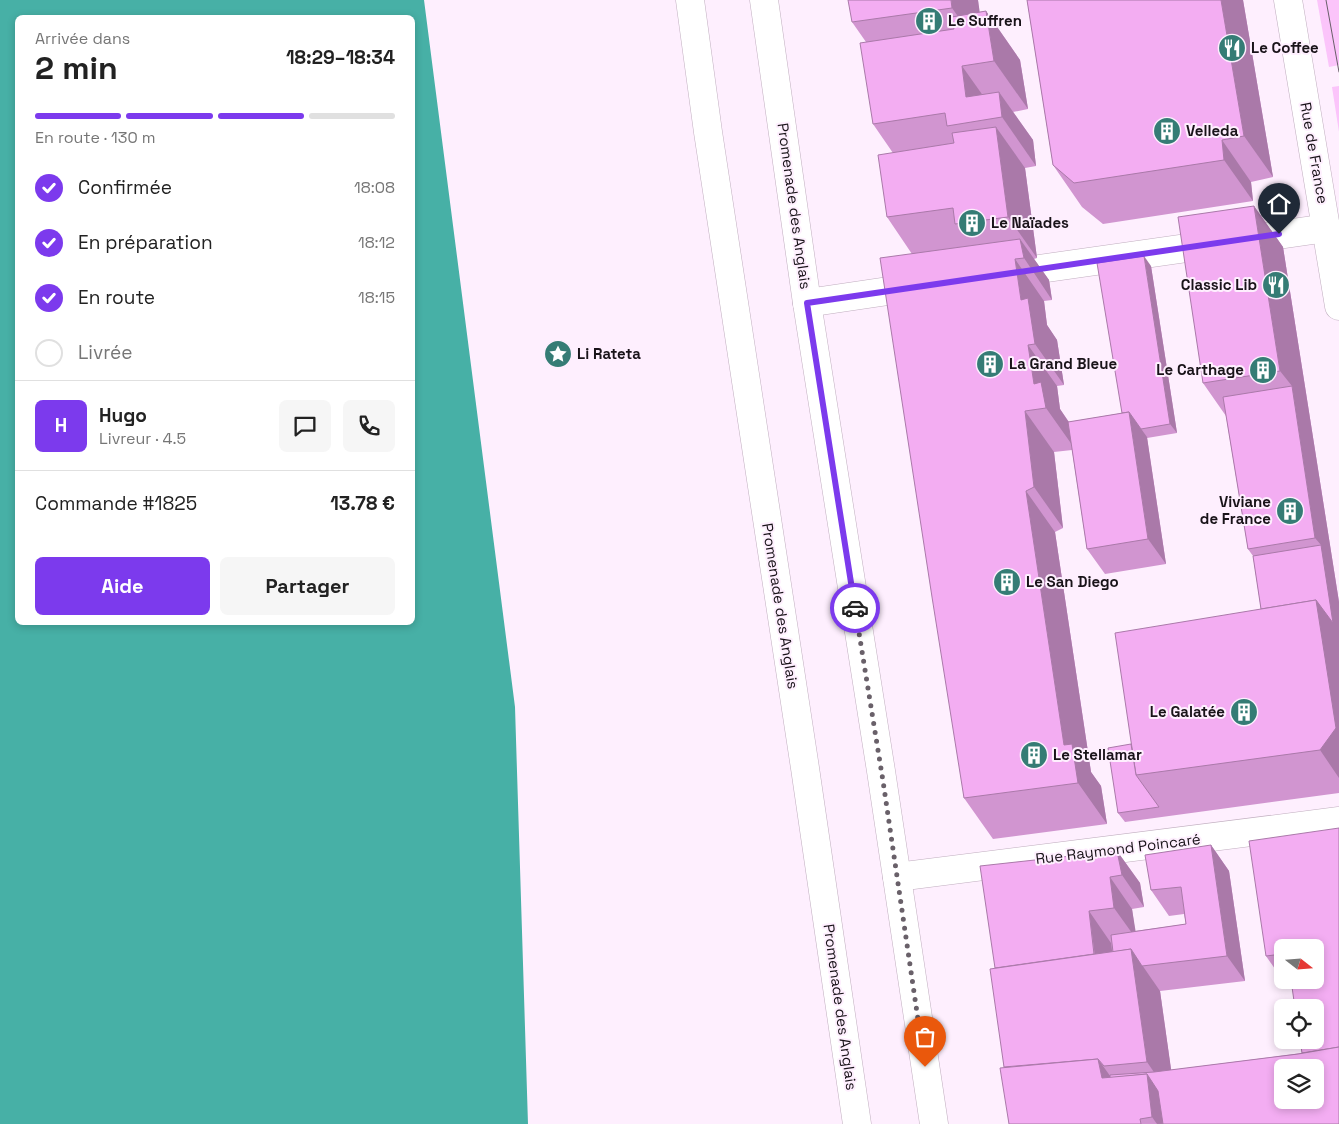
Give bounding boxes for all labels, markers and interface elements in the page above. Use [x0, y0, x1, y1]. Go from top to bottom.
building icon: Le Suffren [914, 6, 944, 36]
place label: Le Suffren [948, 11, 1022, 30]
text: Arrivée dans [35, 28, 130, 49]
restaurant icon: Le Coffee [1217, 33, 1247, 63]
place label: Le Coffee [1251, 38, 1319, 57]
text: 18:29–18:34 [286, 45, 395, 70]
text: 2 min [35, 48, 118, 88]
street label: Rue de France [1296, 101, 1333, 205]
building icon: Velleda [1152, 116, 1182, 146]
place label: Velleda [1186, 121, 1239, 140]
street label: Promenade des Anglais [773, 122, 816, 290]
text: En route · 130 m [35, 127, 156, 148]
icon: check [35, 174, 63, 202]
text: Confirmée [78, 175, 172, 200]
text: 18:08 [354, 177, 395, 198]
pin [1258, 183, 1300, 234]
icon: home [1265, 190, 1293, 218]
building icon: Le Naïades [957, 208, 987, 238]
place label: Le Naïades [991, 213, 1069, 232]
icon: check [35, 229, 63, 257]
text: En préparation [78, 230, 213, 255]
text: 18:12 [358, 232, 395, 253]
restaurant icon: Classic Lib [1261, 270, 1291, 300]
place label: Classic Lib [1181, 275, 1257, 294]
icon: check [35, 284, 63, 312]
text: En route [78, 285, 155, 310]
text: 18:15 [358, 287, 395, 308]
place icon: Li Rateta [543, 339, 573, 369]
text: Livrée [78, 340, 133, 365]
place label: Li Rateta [577, 344, 641, 363]
building icon: La Grand Bleue [975, 349, 1005, 379]
place label: La Grand Bleue [1009, 354, 1117, 373]
building icon: Le Carthage [1248, 355, 1278, 385]
place label: Le Carthage [1156, 360, 1244, 379]
button: chat [279, 400, 331, 452]
button: phone [343, 400, 395, 452]
text: Hugo [99, 403, 147, 428]
text: H [55, 413, 67, 438]
text: Livreur · 4.5 [99, 428, 186, 449]
text: Commande #1825 [35, 491, 197, 516]
text: 13.78 € [330, 491, 395, 516]
place label: Viviane de France [1200, 492, 1271, 528]
building icon: Viviane de France [1275, 496, 1305, 526]
street label: Promenade des Anglais [758, 522, 803, 690]
button: Aide [35, 557, 210, 615]
button: Partager [220, 557, 395, 615]
building icon: Le San Diego [992, 567, 1022, 597]
place label: Le San Diego [1026, 572, 1119, 591]
courier [830, 583, 880, 633]
icon: car [841, 594, 869, 622]
building icon: Le Galatée [1229, 697, 1259, 727]
place label: Le Galatée [1150, 702, 1225, 721]
building icon: Le Stellamar [1019, 740, 1049, 770]
place label: Le Stellamar [1053, 745, 1142, 764]
street label: Rue Raymond Poincaré [1034, 829, 1202, 868]
street label: Promenade des Anglais [819, 923, 862, 1091]
north arrow [1274, 939, 1324, 989]
map controls [1274, 939, 1324, 1109]
button: locate [1274, 999, 1324, 1049]
pin [904, 1016, 946, 1067]
icon: bag [911, 1023, 939, 1051]
button: layers [1274, 1059, 1324, 1109]

